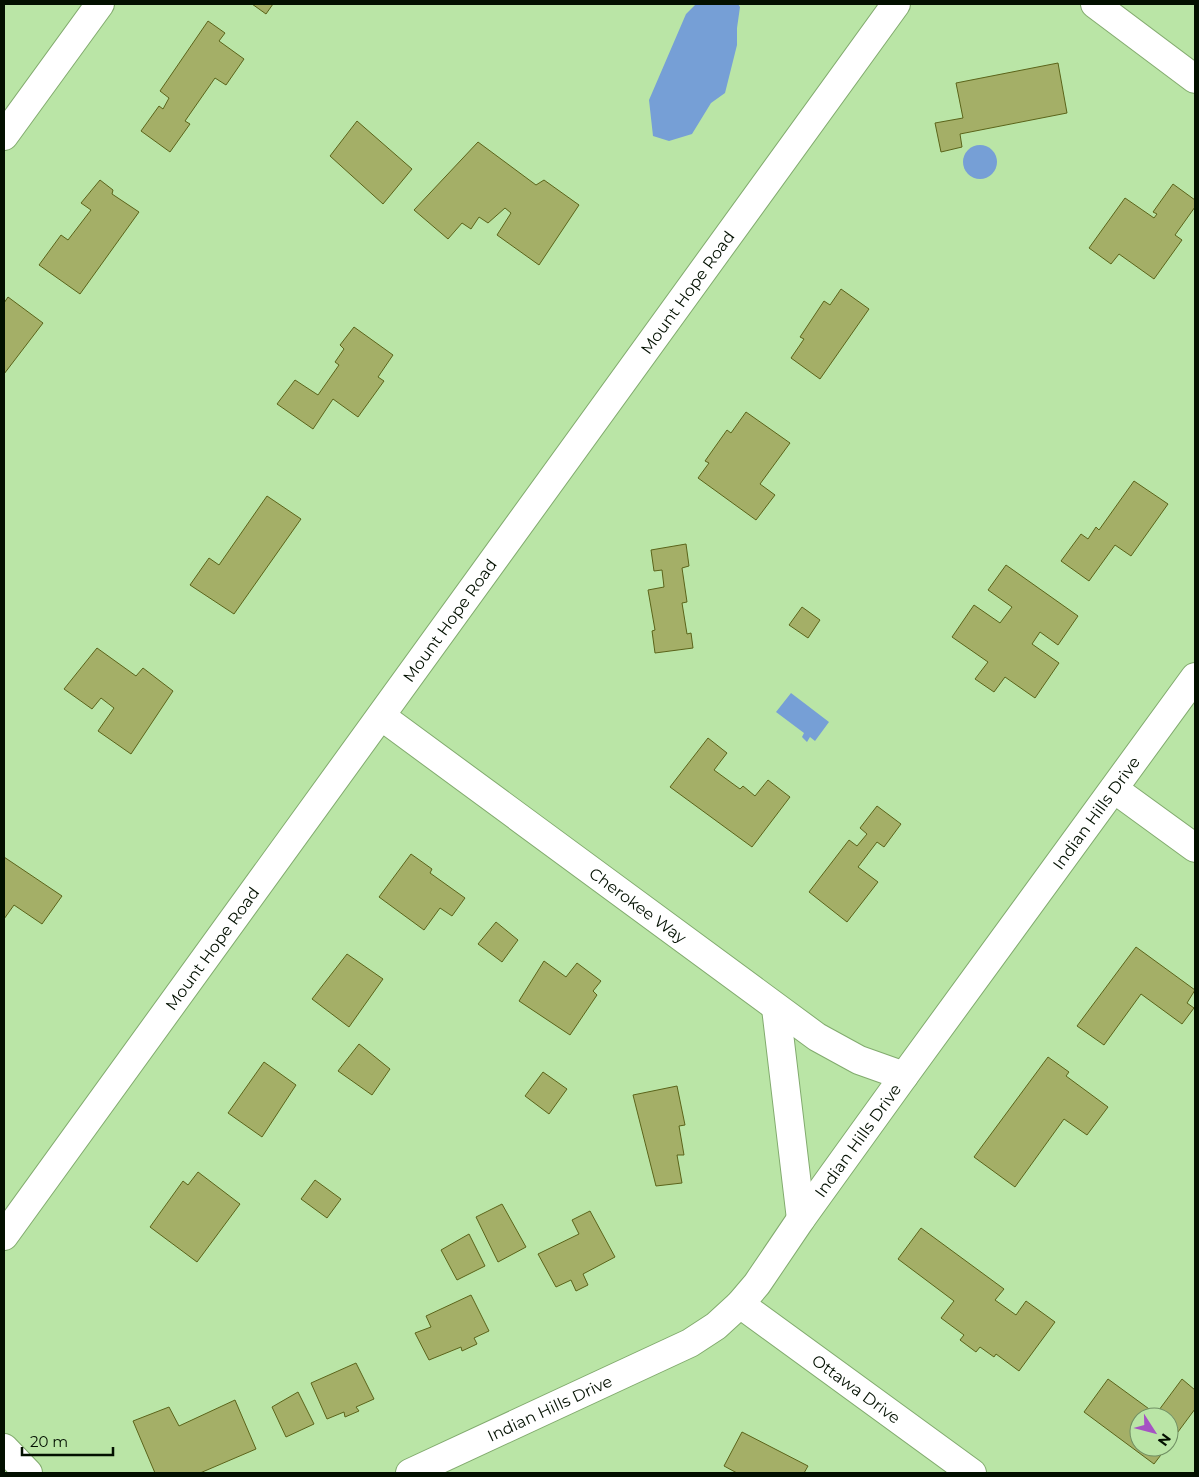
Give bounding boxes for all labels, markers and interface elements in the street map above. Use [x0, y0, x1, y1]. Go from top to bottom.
street label: Mount Hope Road [636, 227, 738, 358]
street label: Mount Hope Road [399, 555, 501, 686]
street label: Indian Hills Drive [1048, 753, 1143, 873]
street label: Cherokee Way [586, 863, 690, 947]
street label: Mount Hope Road [161, 883, 263, 1014]
street label: Indian Hills Drive [810, 1080, 905, 1201]
street label: Ottawa Drive [809, 1350, 904, 1427]
street label: Indian Hills Drive [484, 1371, 615, 1445]
north arrow [1129, 1407, 1179, 1457]
scale bar [22, 1424, 114, 1456]
text: N [1154, 1430, 1175, 1450]
text: 20 m [30, 1432, 68, 1451]

